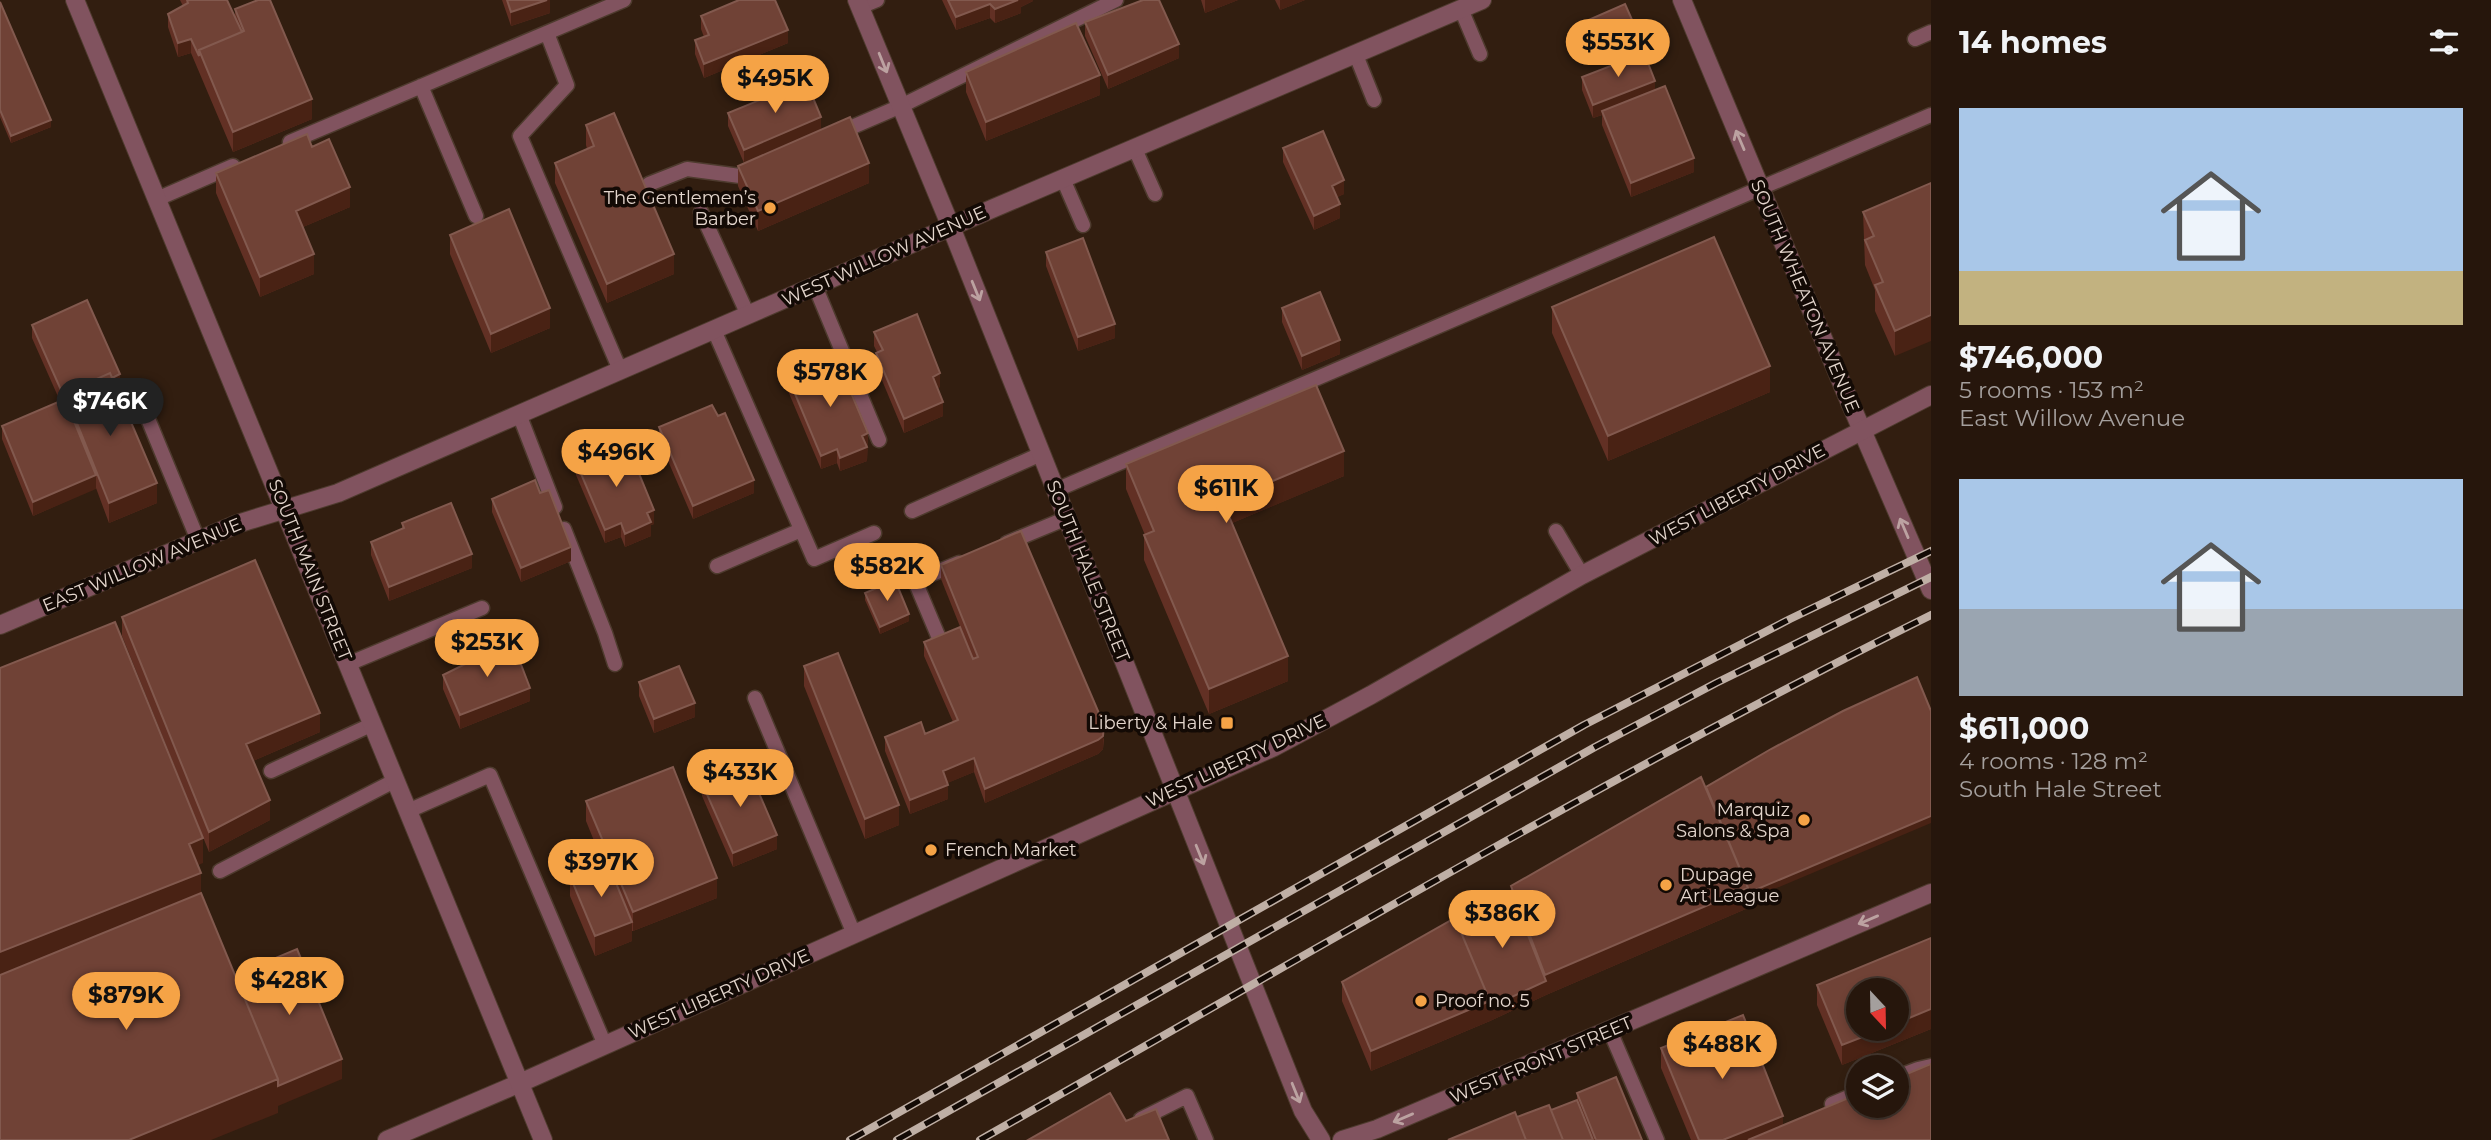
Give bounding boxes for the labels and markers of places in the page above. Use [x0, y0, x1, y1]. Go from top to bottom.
pin: $553K [1569, 20, 1667, 79]
pin: $495K [726, 55, 824, 115]
place label: The Gentlemen’s Barber [604, 187, 756, 230]
marker: The Gentlemen’s Barber [762, 200, 778, 216]
pin: $578K [781, 350, 879, 409]
pin: $746K [61, 378, 159, 438]
pin: $496K [567, 430, 665, 489]
pin: $611K [1177, 466, 1275, 525]
pin: $582K [838, 544, 936, 603]
pin: $253K [438, 620, 536, 679]
place label: Liberty & Hale [1088, 712, 1213, 734]
marker: Liberty & Hale [1219, 715, 1235, 731]
pin: $433K [691, 750, 789, 809]
place label: Marquiz Salons & Spa [1676, 799, 1790, 842]
marker: Marquiz Salons & Spa [1796, 812, 1812, 828]
pin: $397K [552, 839, 650, 899]
place label: French Market [945, 839, 1077, 861]
marker: French Market [923, 842, 939, 858]
place label: Dupage Art League [1680, 864, 1780, 907]
marker: Dupage Art League [1658, 877, 1674, 893]
pin: $386K [1453, 890, 1551, 950]
pin: $428K [240, 958, 338, 1017]
pin: $879K [77, 972, 175, 1032]
place label: Proof no. 5 [1435, 990, 1530, 1012]
marker: Proof no. 5 [1413, 993, 1429, 1009]
pin: $488K [1673, 1021, 1771, 1081]

